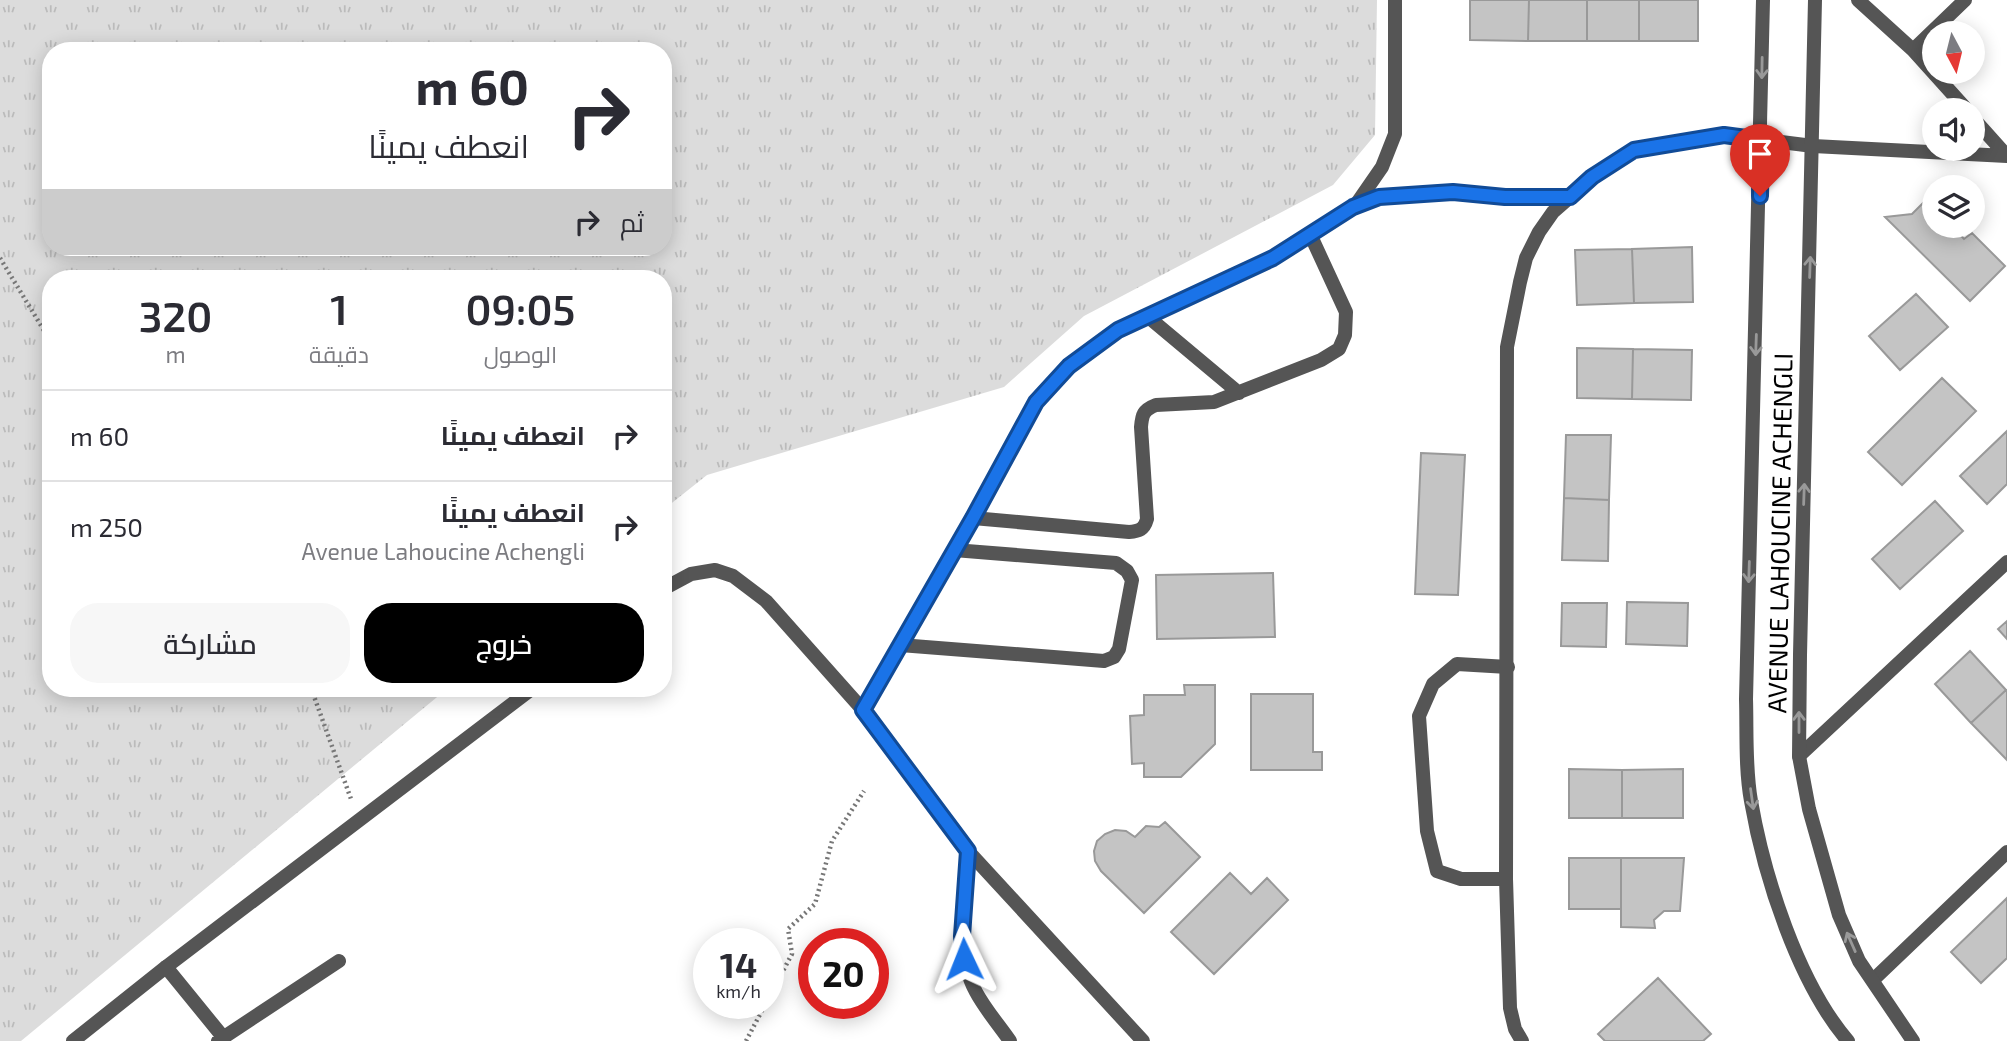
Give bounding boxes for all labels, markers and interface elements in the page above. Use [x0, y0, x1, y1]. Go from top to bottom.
north arrow [1922, 21, 1984, 84]
map controls [1922, 21, 1985, 238]
text: 60 m [415, 56, 529, 115]
one-way arrow [1755, 56, 1769, 79]
icon: right [553, 70, 644, 161]
button: sound [1922, 98, 1985, 161]
pin [1730, 124, 1790, 196]
text: انعطف يمينًا [368, 126, 529, 164]
icon: arrive [1741, 135, 1779, 173]
button: layers [1922, 175, 1985, 238]
icon: right [568, 203, 606, 241]
text: ثم [620, 206, 644, 237]
one-way arrow [1803, 256, 1817, 279]
text: 1 [330, 283, 348, 333]
text: 09:05 [466, 283, 575, 333]
text: 320 [139, 290, 212, 340]
one-way arrow [1749, 333, 1762, 356]
text: m [165, 340, 186, 368]
text: دقيقة [309, 340, 369, 368]
text: الوصول [484, 340, 557, 368]
street label: AVENUE LAHOUCINE ACHENGLI [1760, 352, 1798, 714]
icon: right [606, 417, 644, 455]
text: انعطف يمينًا [441, 419, 585, 450]
text: 60 m [70, 420, 129, 451]
one-way arrow [1797, 483, 1811, 506]
text: انعطف يمينًا [441, 496, 585, 527]
icon: right [606, 508, 644, 546]
text: 250 m [70, 511, 143, 542]
text: Avenue Lahoucine Achengli [302, 537, 585, 565]
one-way arrow [1743, 560, 1756, 583]
button: مشاركة [70, 603, 350, 683]
button: خروج [364, 603, 644, 683]
one-way arrow [1792, 711, 1806, 734]
one-way arrow [1745, 787, 1758, 810]
position arrow [927, 922, 1001, 996]
speed limit sign: 20 [798, 928, 889, 1019]
one-way arrow [1844, 932, 1857, 953]
text: 14 [720, 943, 757, 985]
text: km/h [716, 980, 761, 1002]

